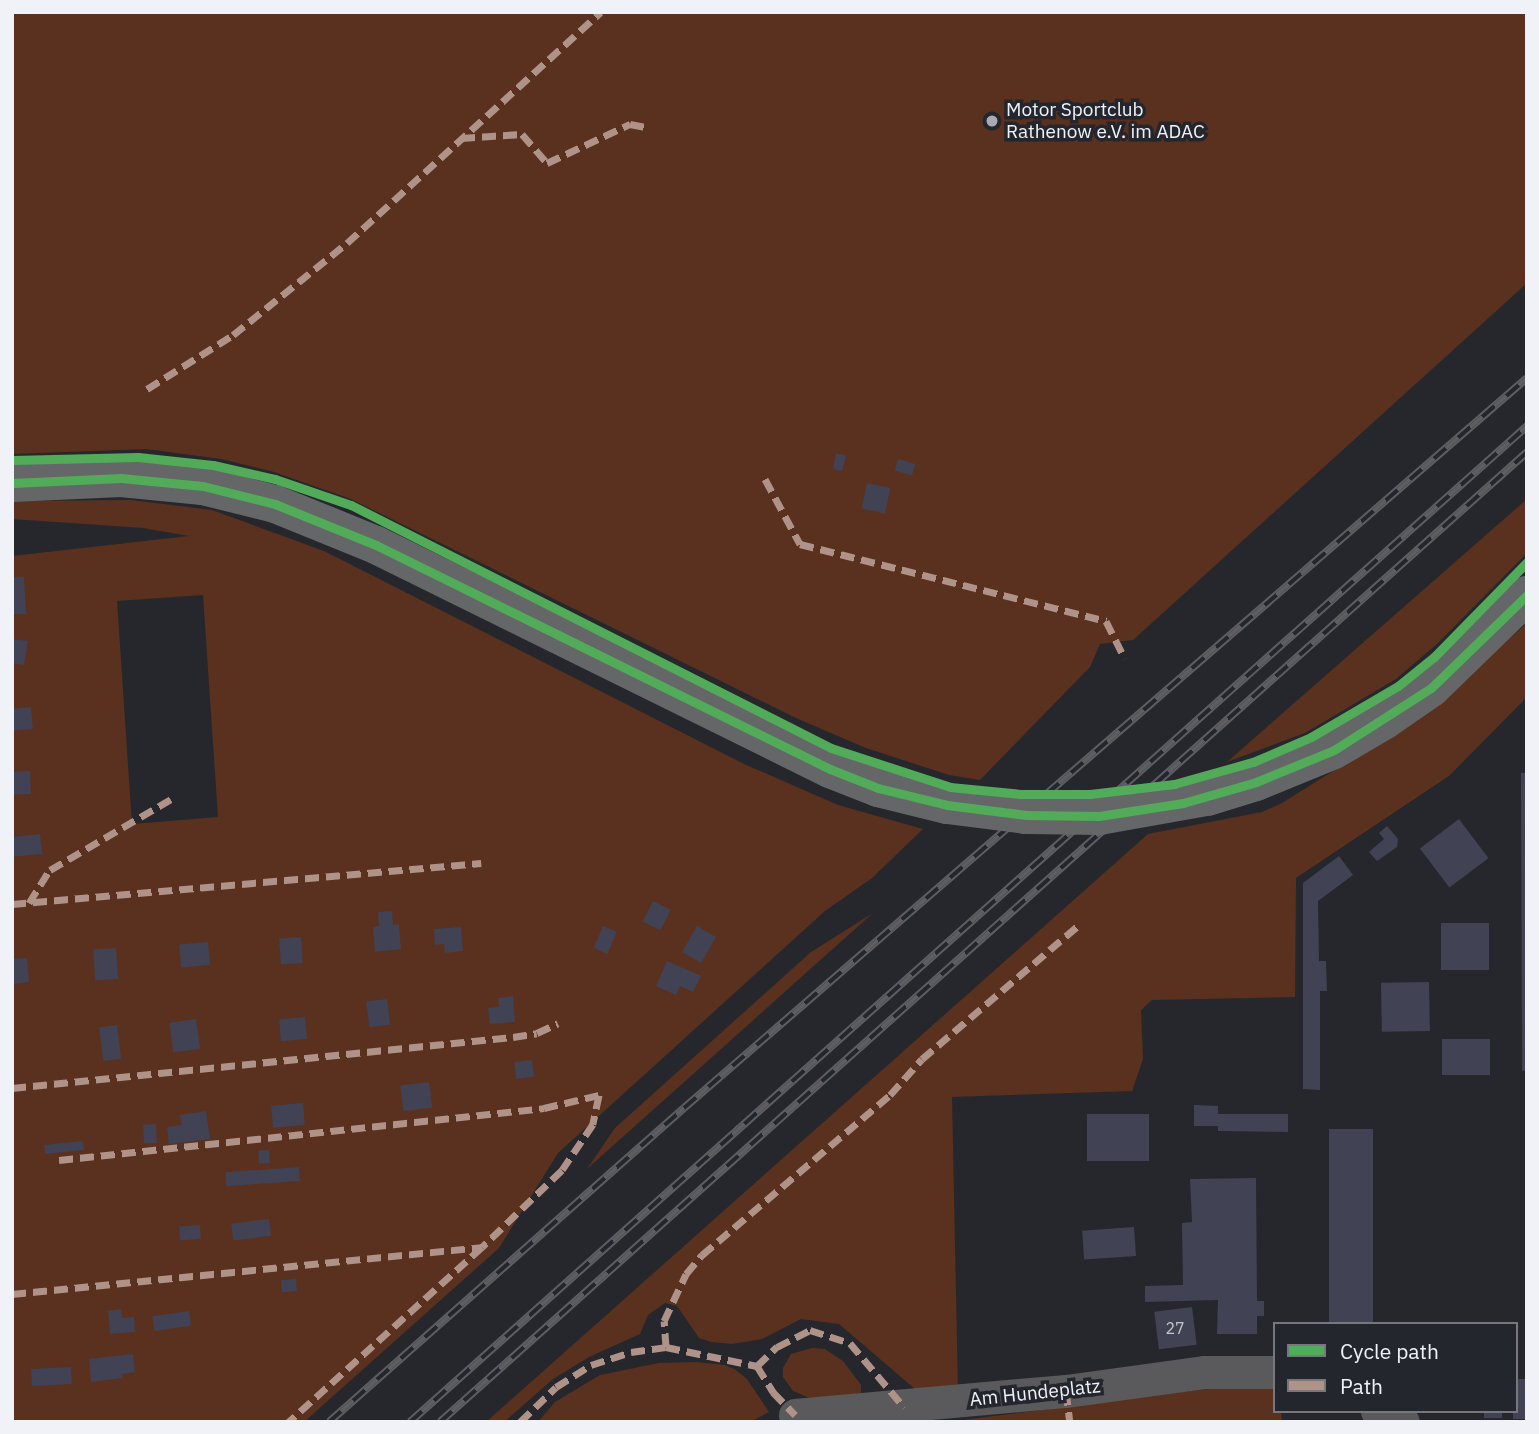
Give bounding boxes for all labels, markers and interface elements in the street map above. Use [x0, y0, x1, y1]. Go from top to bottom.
place label: Motor Sportclub Rathenow e.V. im ADAC [1006, 99, 1205, 143]
marker: Motor Sportclub Rathenow e.V. im ADAC [984, 113, 1000, 129]
house number: 27 [1165, 1318, 1185, 1338]
legend [1273, 1322, 1518, 1413]
text: Cycle path [1340, 1337, 1439, 1365]
text: Path [1340, 1372, 1383, 1400]
street label: Am Hundeplatz [968, 1375, 1102, 1411]

